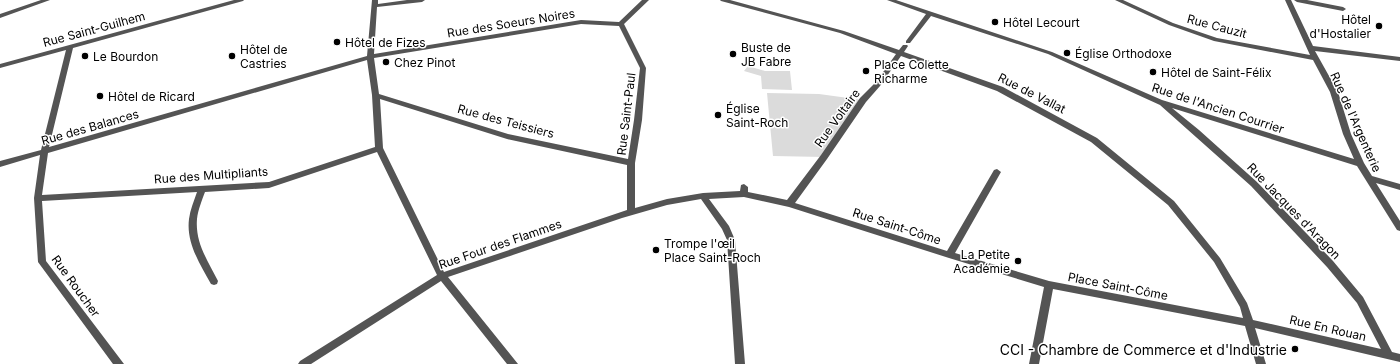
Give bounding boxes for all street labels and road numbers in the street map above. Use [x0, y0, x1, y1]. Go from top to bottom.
street label: Rue des Soeurs Noires [446, 5, 576, 41]
street label: Rue Saint-Guilhem [41, 8, 147, 50]
street label: Rue Cauzit [1185, 11, 1249, 41]
street label: Rue de Vallat [996, 70, 1068, 116]
street label: Rue de l'Argenterie [1327, 70, 1385, 174]
street label: Rue Saint-Paul [613, 72, 639, 156]
street label: Rue de l'Ancien Courrier [1150, 80, 1286, 137]
street label: Rue Voltaire [811, 86, 863, 150]
street label: Rue des Teissiers [456, 101, 556, 141]
street label: Rue des Balances [40, 106, 140, 148]
street label: Rue Jacques d'Aragon [1244, 160, 1344, 262]
street label: Rue des Multipliants [153, 164, 269, 186]
street label: Rue Saint-Côme [851, 205, 943, 247]
street label: Rue Four des Flammes [437, 216, 563, 272]
street label: Rue Roucher [49, 252, 104, 320]
street label: Place Saint-Côme [1067, 269, 1169, 303]
street label: Rue En Rouan [1288, 312, 1368, 344]

